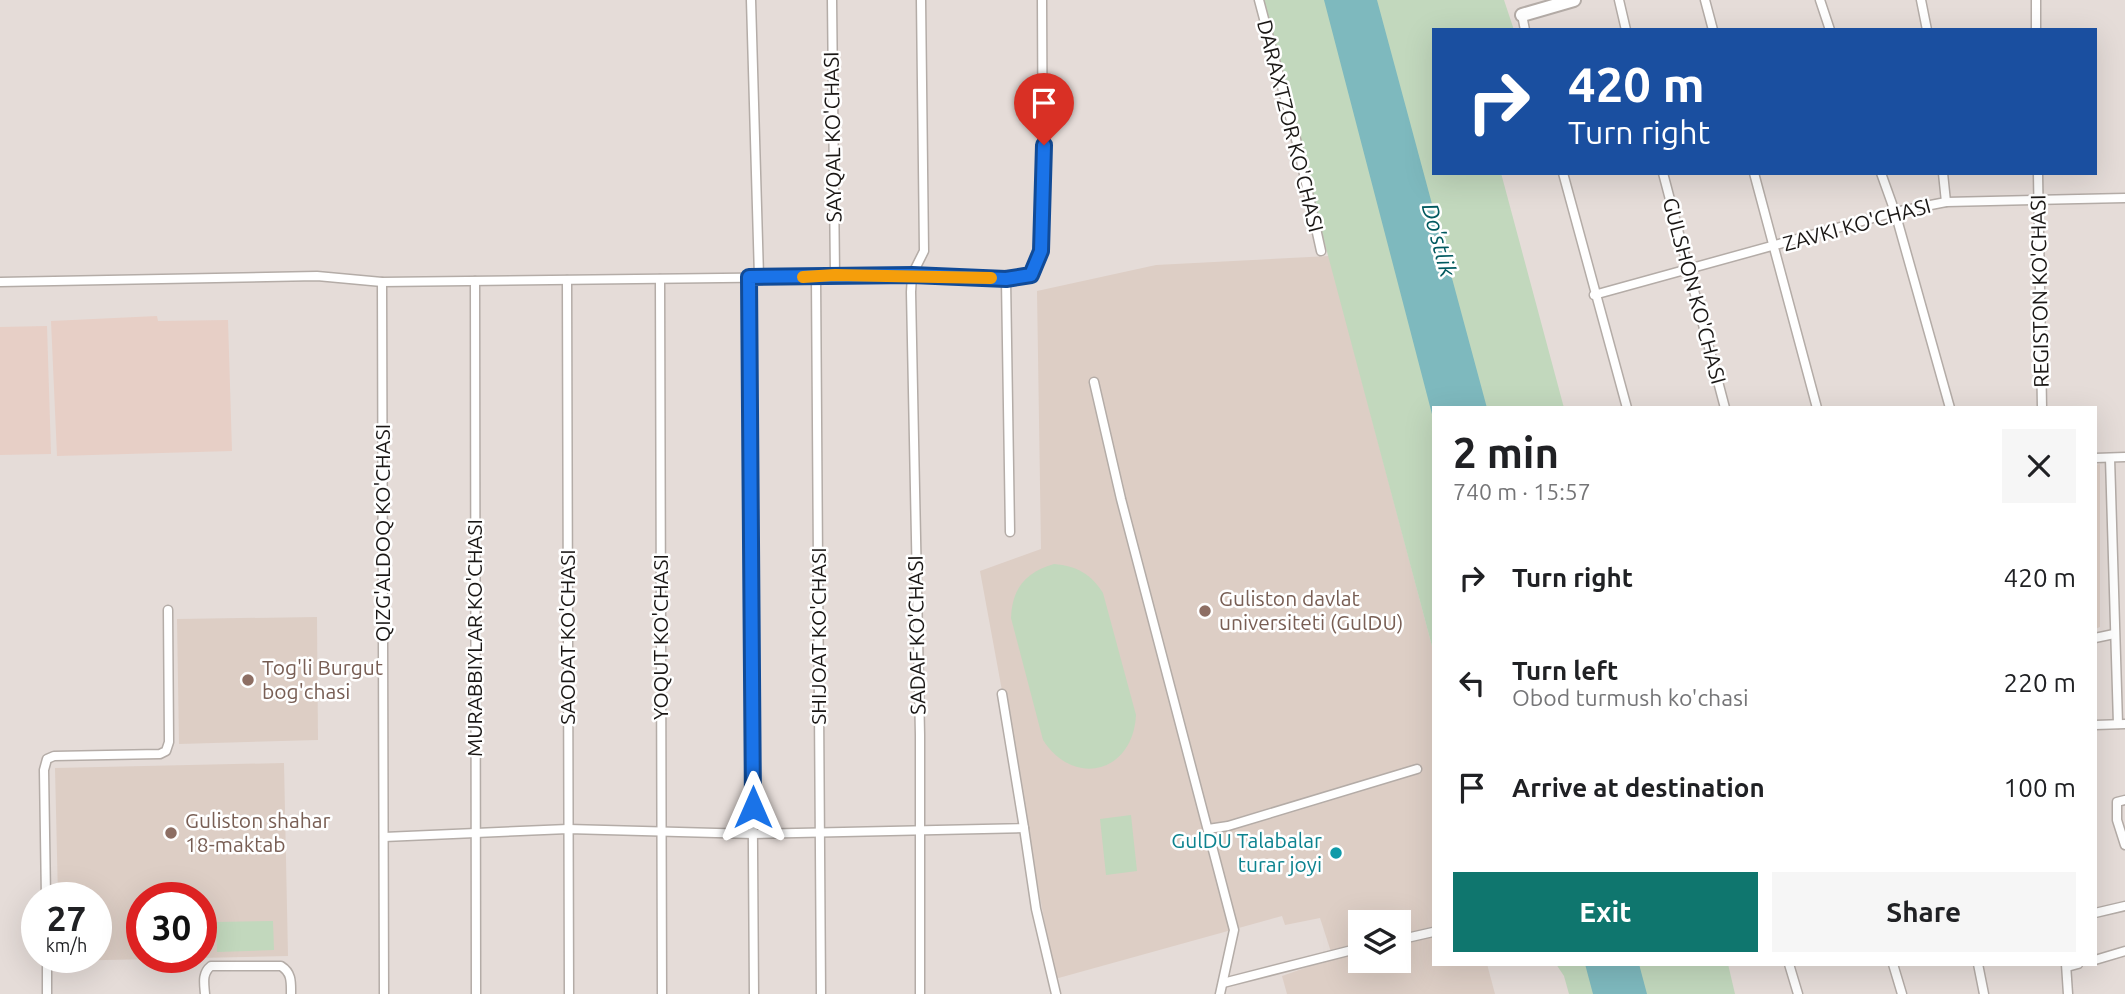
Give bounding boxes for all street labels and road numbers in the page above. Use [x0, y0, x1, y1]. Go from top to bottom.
street label: DARAXTZOR KO'CHASI [1253, 17, 1329, 234]
street label: SAYQAL KO'CHASI [819, 51, 845, 223]
street label: ZAVKI KO'CHASI [1780, 193, 1933, 255]
street label: REGISTON KO'CHASI [2025, 194, 2053, 388]
street label: GULSHON KO'CHASI [1659, 195, 1731, 387]
street label: QIZG'ALDOQ KO'CHASI [370, 424, 394, 642]
street label: MURABBIYLAR KO'CHASI [462, 519, 486, 757]
street label: SHIJOAT KO'CHASI [806, 547, 830, 725]
street label: SAODAT KO'CHASI [555, 549, 579, 725]
street label: YOQUT KO'CHASI [648, 554, 672, 720]
street label: SADAF KO'CHASI [903, 555, 929, 715]

